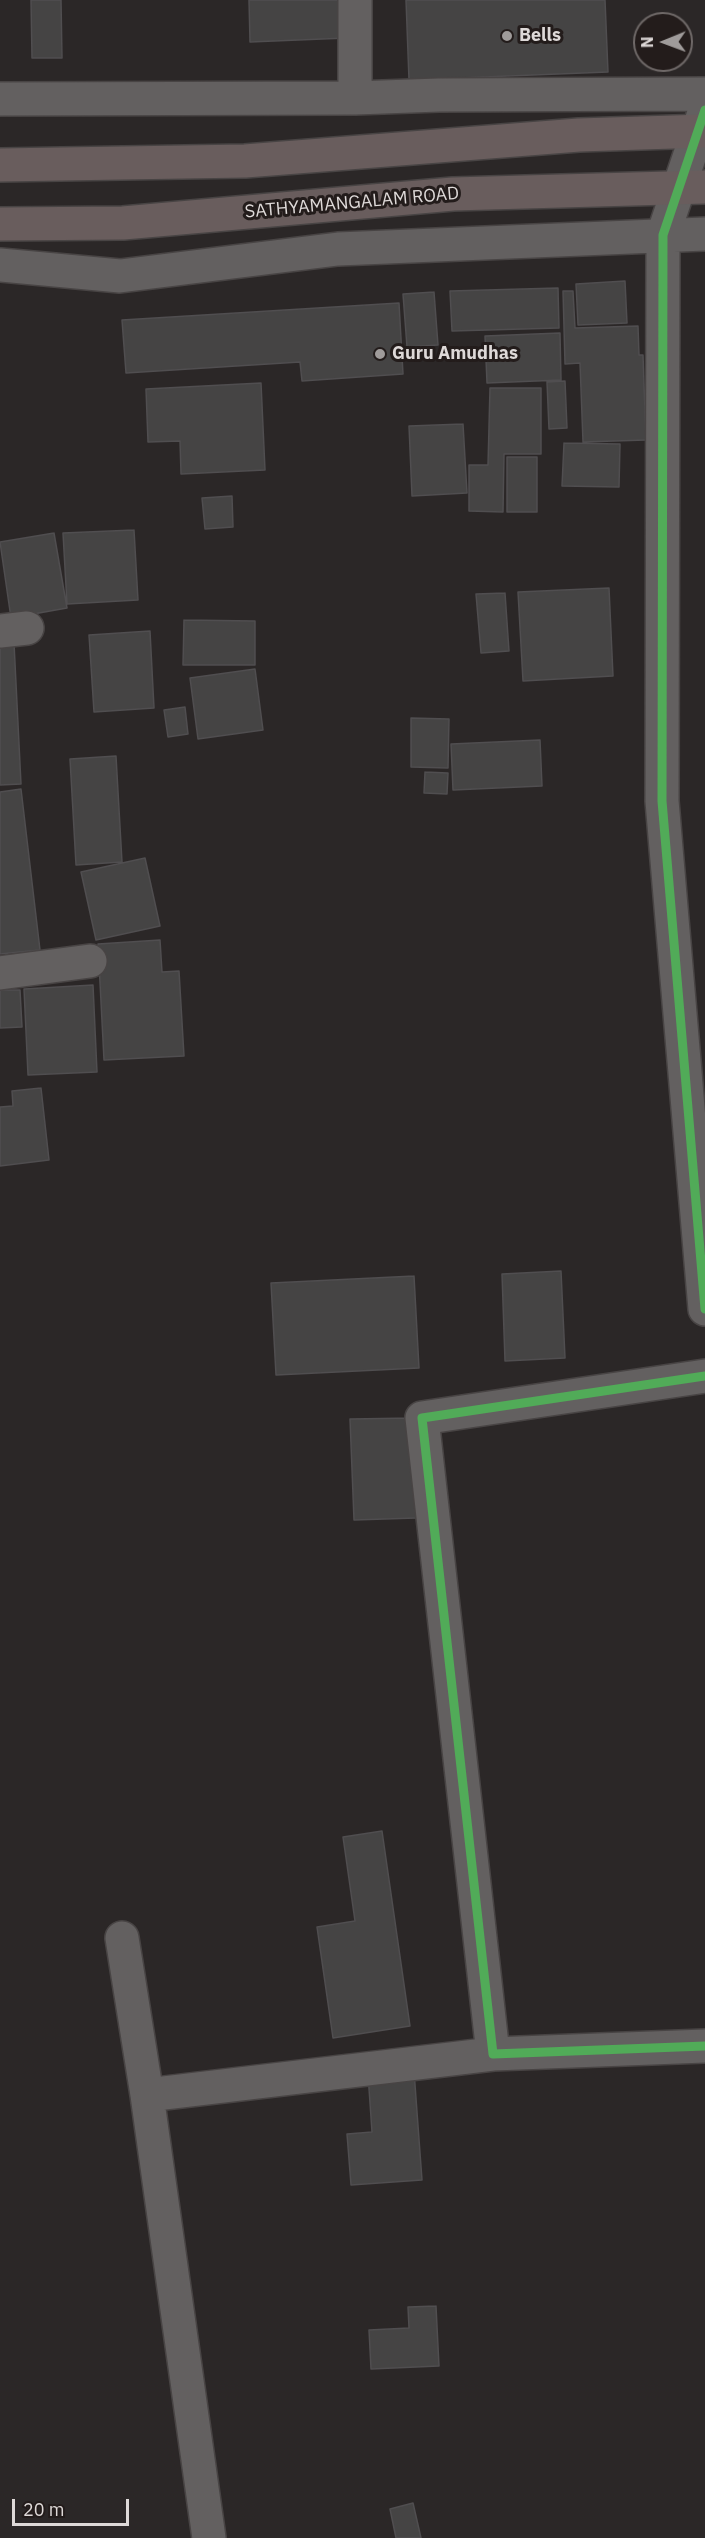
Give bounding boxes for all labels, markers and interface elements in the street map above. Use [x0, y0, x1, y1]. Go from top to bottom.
north arrow [633, 12, 693, 72]
place label: Bells [519, 25, 561, 47]
marker: Bells [500, 29, 514, 43]
text: N [637, 36, 657, 48]
street label: SATHYAMANGALAM ROAD [244, 183, 460, 223]
place label: Guru Amudhas [392, 343, 518, 365]
marker: Guru Amudhas [373, 347, 387, 361]
scale bar [15, 2487, 132, 2525]
text: 20 m [23, 2498, 65, 2521]

